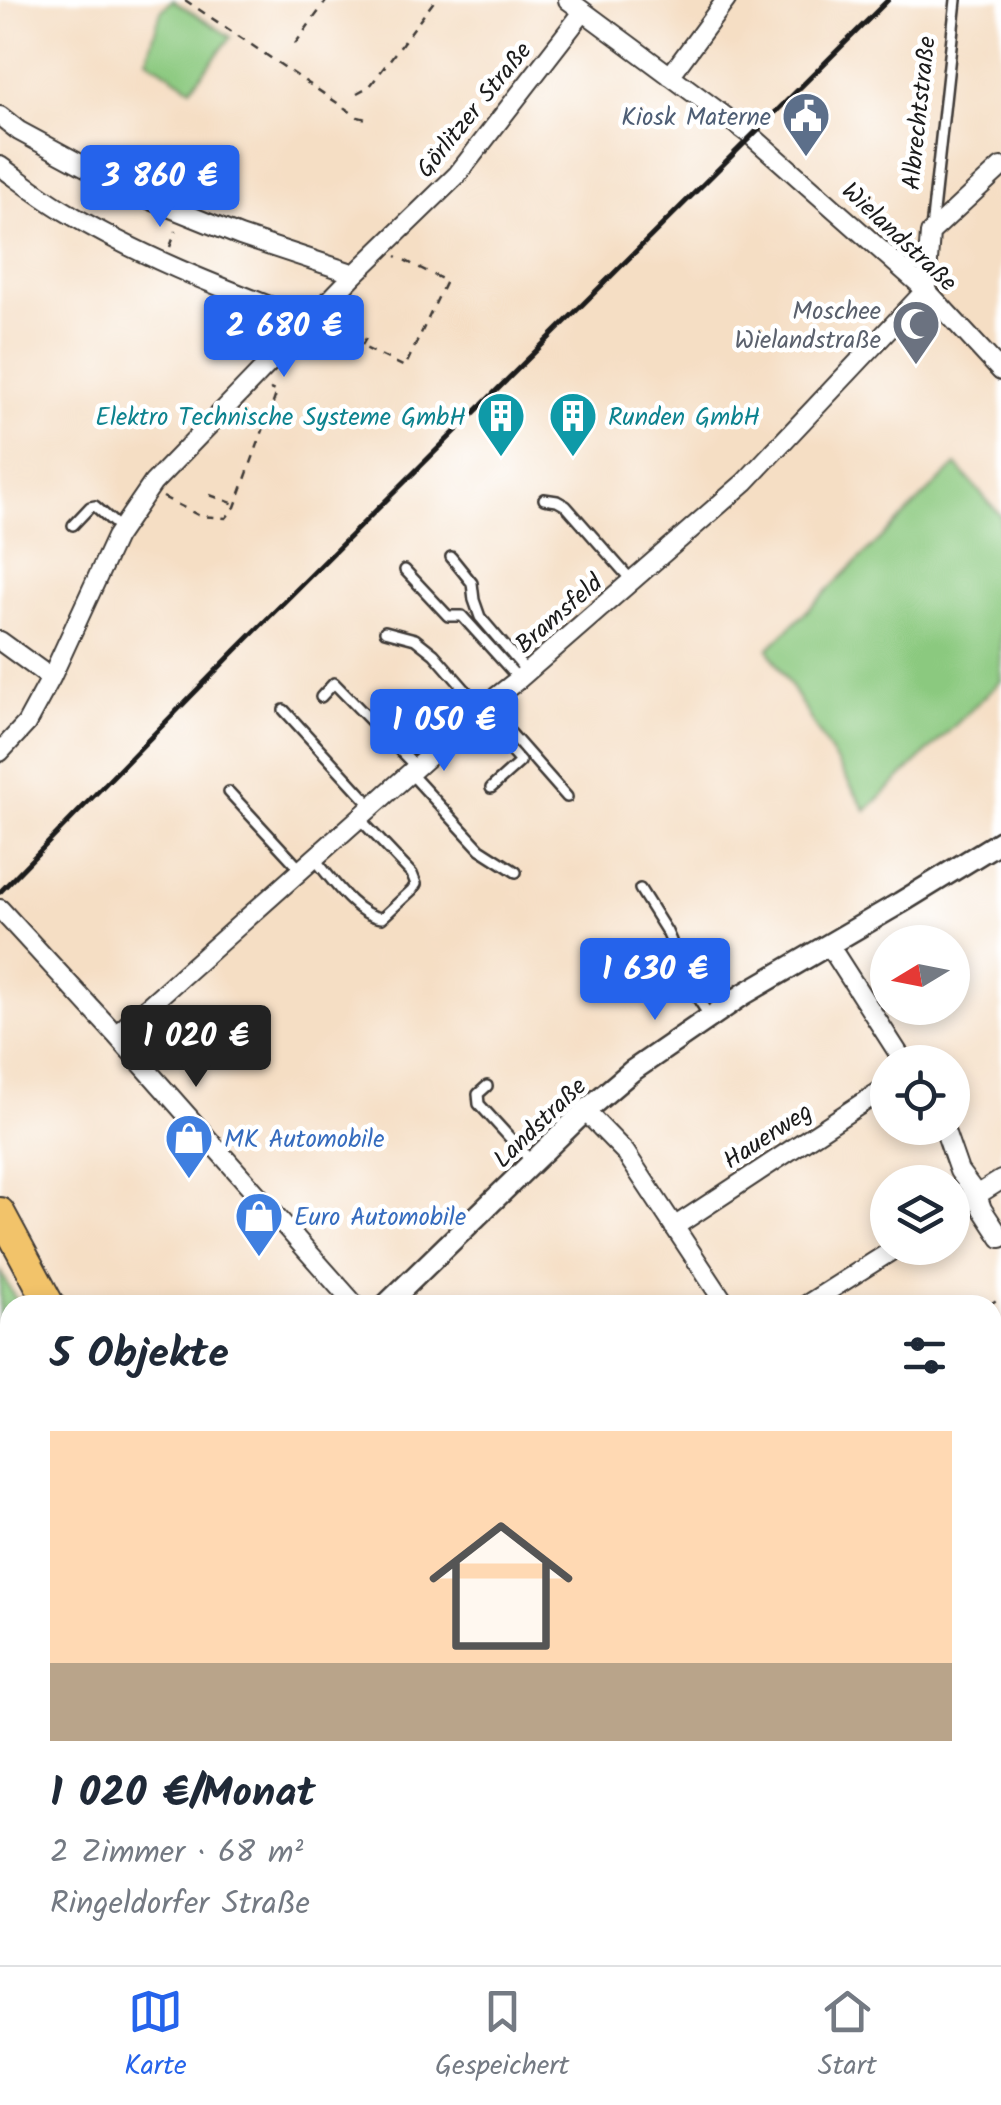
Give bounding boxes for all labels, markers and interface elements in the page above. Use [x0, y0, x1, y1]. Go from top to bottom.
street label: Görlitzer Straße [407, 33, 542, 187]
street label: Albrechtstraße [892, 34, 948, 192]
public building icon: Kiosk Materne [780, 90, 832, 158]
place label: Kiosk Materne [621, 98, 771, 138]
pin: 3 860 € [68, 145, 252, 230]
text: 3 860 € [102, 152, 218, 203]
street label: Wielandstraße [831, 173, 966, 302]
place label: Moschee Wielandstraße [734, 292, 881, 361]
pin: 2 680 € [192, 295, 376, 380]
mosque icon: Moschee Wielandstraße [890, 298, 942, 366]
text: 2 680 € [226, 302, 342, 353]
building icon: Elektro Technische Systeme GmbH [475, 390, 527, 458]
building icon: Runden GmbH [547, 390, 599, 458]
place label: Elektro Technische Systeme GmbH [95, 398, 466, 438]
place label: Runden GmbH [608, 398, 760, 438]
street label: Bramsfeld [506, 564, 613, 664]
pin: 1 050 € [352, 689, 536, 774]
text: 1 050 € [392, 696, 496, 747]
north arrow [870, 925, 970, 1025]
map controls [870, 925, 970, 1265]
pin: 1 630 € [563, 938, 747, 1023]
text: 1 630 € [602, 945, 708, 996]
pin: 1 020 € [104, 1005, 288, 1090]
text: 1 020 € [143, 1012, 249, 1063]
button: locate [870, 1045, 970, 1145]
street label: Landstraße [484, 1068, 597, 1179]
street label: Hauerweg [715, 1093, 821, 1181]
shop icon: MK Automobile [163, 1112, 215, 1180]
place label: MK Automobile [224, 1120, 384, 1160]
button: layers [870, 1165, 970, 1265]
shop icon: Euro Automobile [233, 1190, 285, 1258]
place label: Euro Automobile [294, 1198, 466, 1238]
text: 5 Objekte [50, 1322, 229, 1389]
icon: filters [897, 1328, 952, 1383]
icon: home [411, 1496, 591, 1676]
text: 1 020 €/Monat [50, 1761, 316, 1828]
text: 2 Zimmer · 68 m² [50, 1828, 303, 1879]
text: Ringeldorfer Straße [50, 1879, 310, 1930]
tab: Karte [124, 1984, 187, 2089]
tab: Gespeichert [435, 1984, 569, 2089]
tab: Start [818, 1984, 877, 2089]

